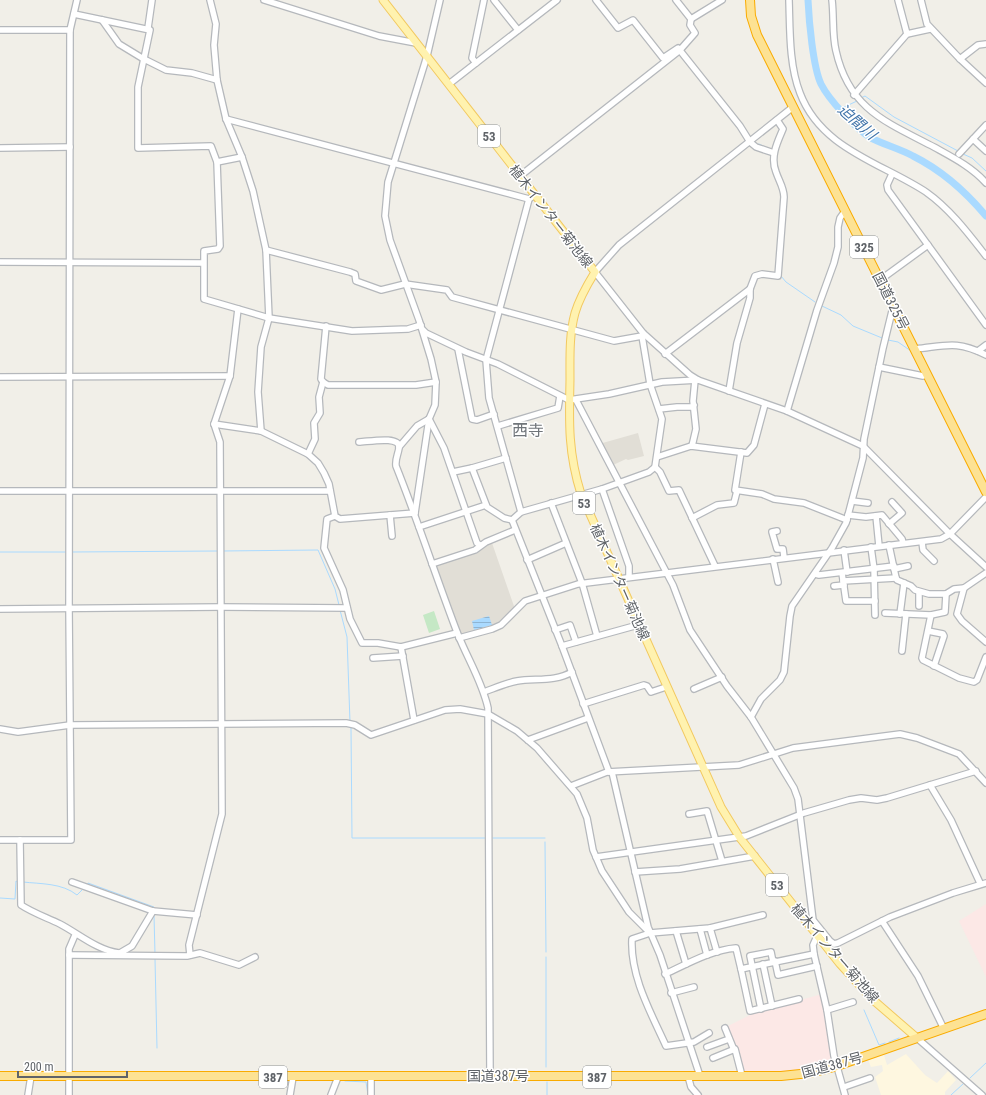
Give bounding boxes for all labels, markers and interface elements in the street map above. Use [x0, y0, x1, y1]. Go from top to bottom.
water label: 迫間川 [834, 100, 881, 145]
road number: 53 [478, 125, 500, 147]
street label: 植木インター菊池線 [506, 161, 596, 271]
road number: 325 [850, 236, 878, 258]
street label: 国道325号 [870, 269, 912, 333]
district label: 西寺 [512, 421, 544, 440]
road number: 53 [573, 492, 595, 514]
street label: 植木インター菊池線 [587, 521, 653, 643]
road number: 53 [766, 874, 788, 896]
street label: 植木インター菊池線 [788, 900, 882, 1006]
street label: 国道387号 [800, 1049, 864, 1081]
scale bar [18, 1053, 127, 1079]
text: 200 m [24, 1060, 54, 1074]
road number: 387 [259, 1066, 287, 1088]
road number: 387 [583, 1066, 611, 1088]
street label: 国道387号 [467, 1068, 529, 1084]

